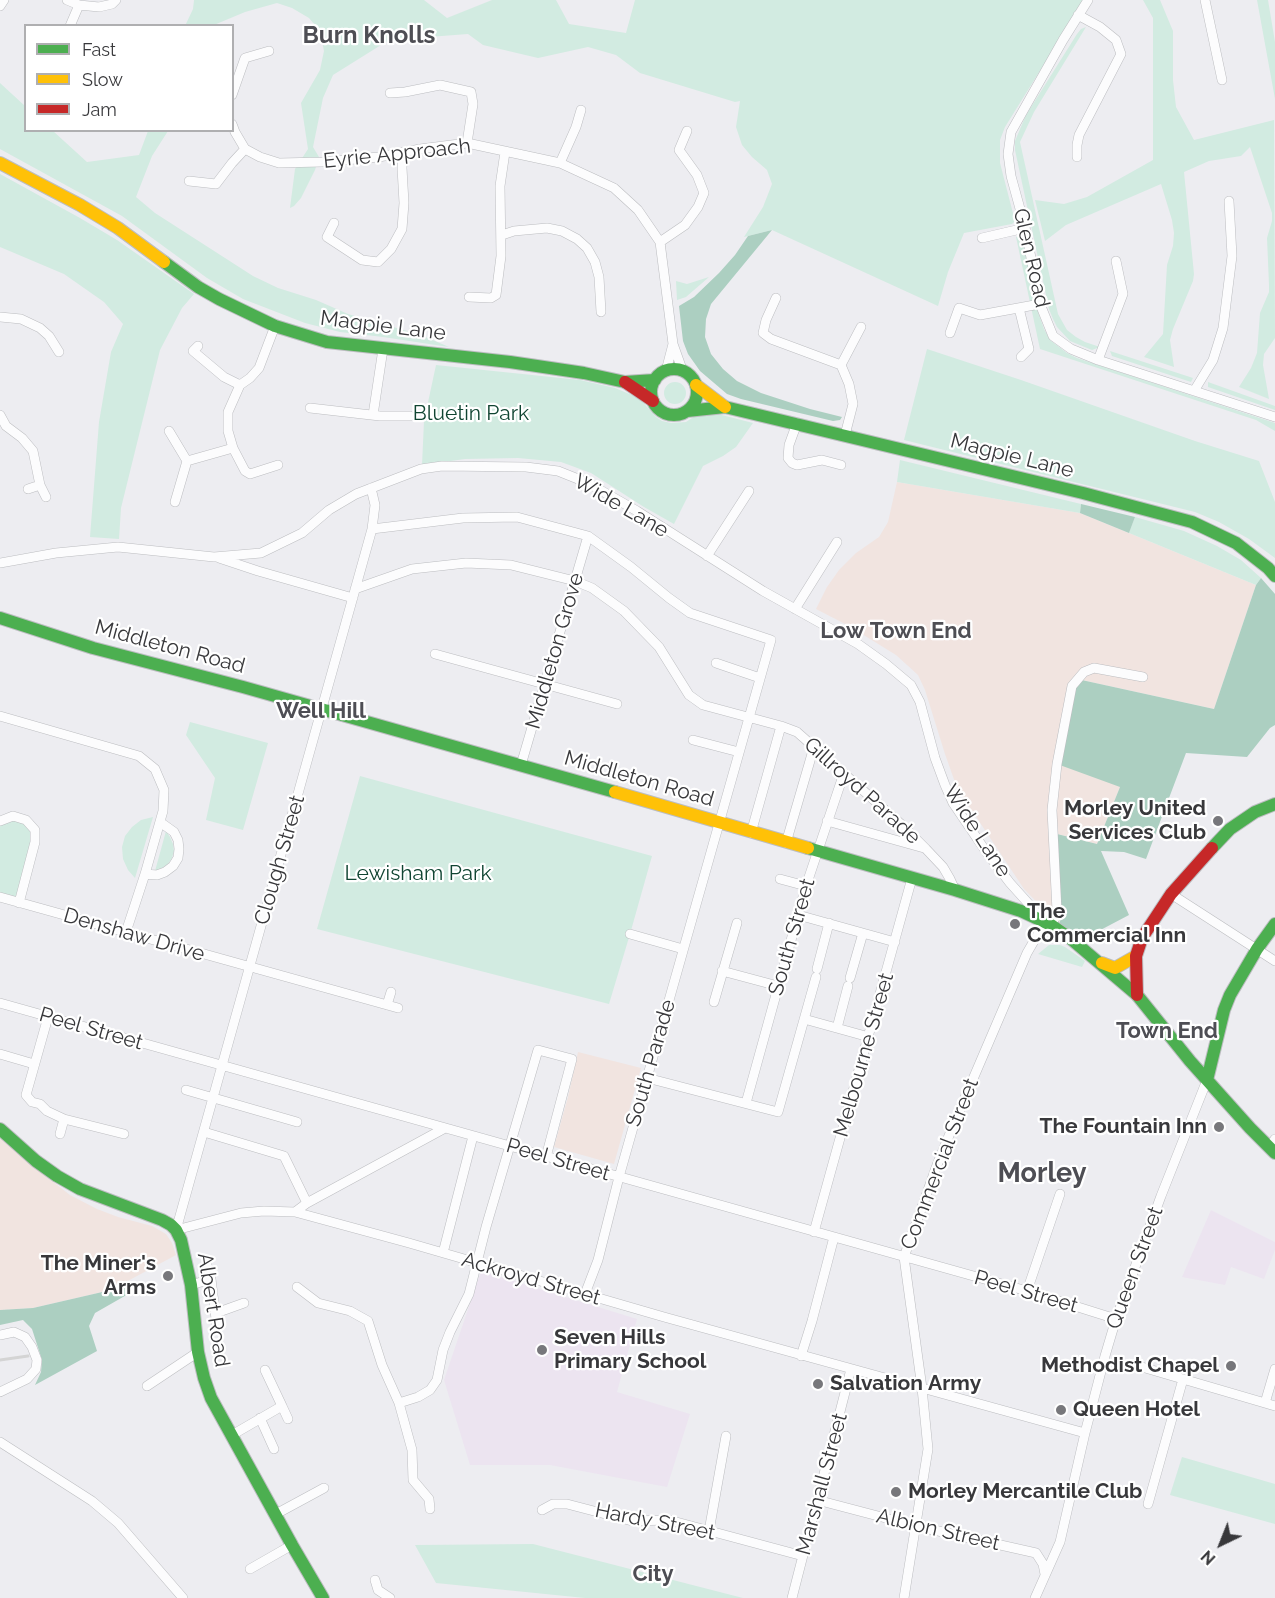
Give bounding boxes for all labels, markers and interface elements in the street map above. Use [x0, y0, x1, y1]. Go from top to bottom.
district label: Burn Knolls [303, 22, 435, 50]
legend [24, 24, 234, 132]
text: Fast [82, 39, 116, 60]
text: Slow [82, 69, 123, 90]
text: Jam [82, 99, 117, 120]
street label: Eyrie Approach [322, 134, 472, 174]
street label: Glen Road [1007, 206, 1055, 310]
street label: Magpie Lane [319, 306, 447, 346]
park label: Bluetin Park [413, 401, 529, 427]
street label: Magpie Lane [948, 429, 1076, 483]
street label: Wide Lane [569, 469, 673, 543]
street label: Middleton Grove [521, 570, 589, 732]
street label: Middleton Road [92, 615, 248, 679]
district label: Low Town End [820, 618, 972, 644]
district label: Well Hill [276, 698, 366, 724]
street label: Gillroyd Parade [799, 732, 925, 850]
street label: Middleton Road [561, 746, 717, 812]
street label: Wide Lane [938, 780, 1016, 882]
street label: Clough Street [249, 792, 311, 928]
place label: Morley United Services Club [1064, 796, 1206, 846]
marker: Morley United Services Club [1211, 814, 1225, 828]
park label: Lewisham Park [344, 861, 492, 887]
street label: South Street [763, 876, 821, 998]
place label: The Commercial Inn [1027, 899, 1186, 949]
street label: Denshaw Drive [61, 903, 207, 967]
marker: The Commercial Inn [1008, 917, 1022, 931]
street label: Melbourne Street [828, 970, 900, 1140]
street label: South Parade [621, 997, 681, 1129]
street label: Peel Street [36, 1002, 146, 1056]
district label: Town End [1116, 1018, 1218, 1044]
street label: Commercial Street [896, 1075, 984, 1253]
place label: The Fountain Inn [1039, 1114, 1207, 1140]
marker: The Fountain Inn [1212, 1120, 1226, 1134]
street label: Peel Street [503, 1133, 613, 1187]
district label: Morley [997, 1158, 1087, 1190]
street label: Queen Street [1101, 1203, 1169, 1333]
street label: Ackroyd Street [459, 1247, 603, 1311]
place label: The Miner's Arms [41, 1251, 156, 1301]
street label: Albert Road [192, 1251, 234, 1369]
street label: Peel Street [971, 1265, 1081, 1319]
marker: The Miner's Arms [161, 1269, 175, 1283]
place label: Seven Hills Primary School [554, 1325, 706, 1375]
marker: Seven Hills Primary School [535, 1343, 549, 1357]
place label: Methodist Chapel [1041, 1353, 1219, 1379]
marker: Methodist Chapel [1224, 1359, 1238, 1373]
place label: Salvation Army [830, 1371, 981, 1397]
marker: Salvation Army [811, 1377, 825, 1391]
place label: Queen Hotel [1073, 1397, 1200, 1423]
marker: Queen Hotel [1054, 1403, 1068, 1417]
street label: Marshall Street [791, 1410, 853, 1558]
place label: Morley Mercantile Club [908, 1479, 1142, 1505]
marker: Morley Mercantile Club [889, 1485, 903, 1499]
street label: Hardy Street [593, 1498, 717, 1546]
street label: Albion Street [874, 1504, 1002, 1556]
north arrow [1191, 1514, 1251, 1574]
text: N [1197, 1546, 1219, 1569]
district label: City [632, 1561, 674, 1587]

